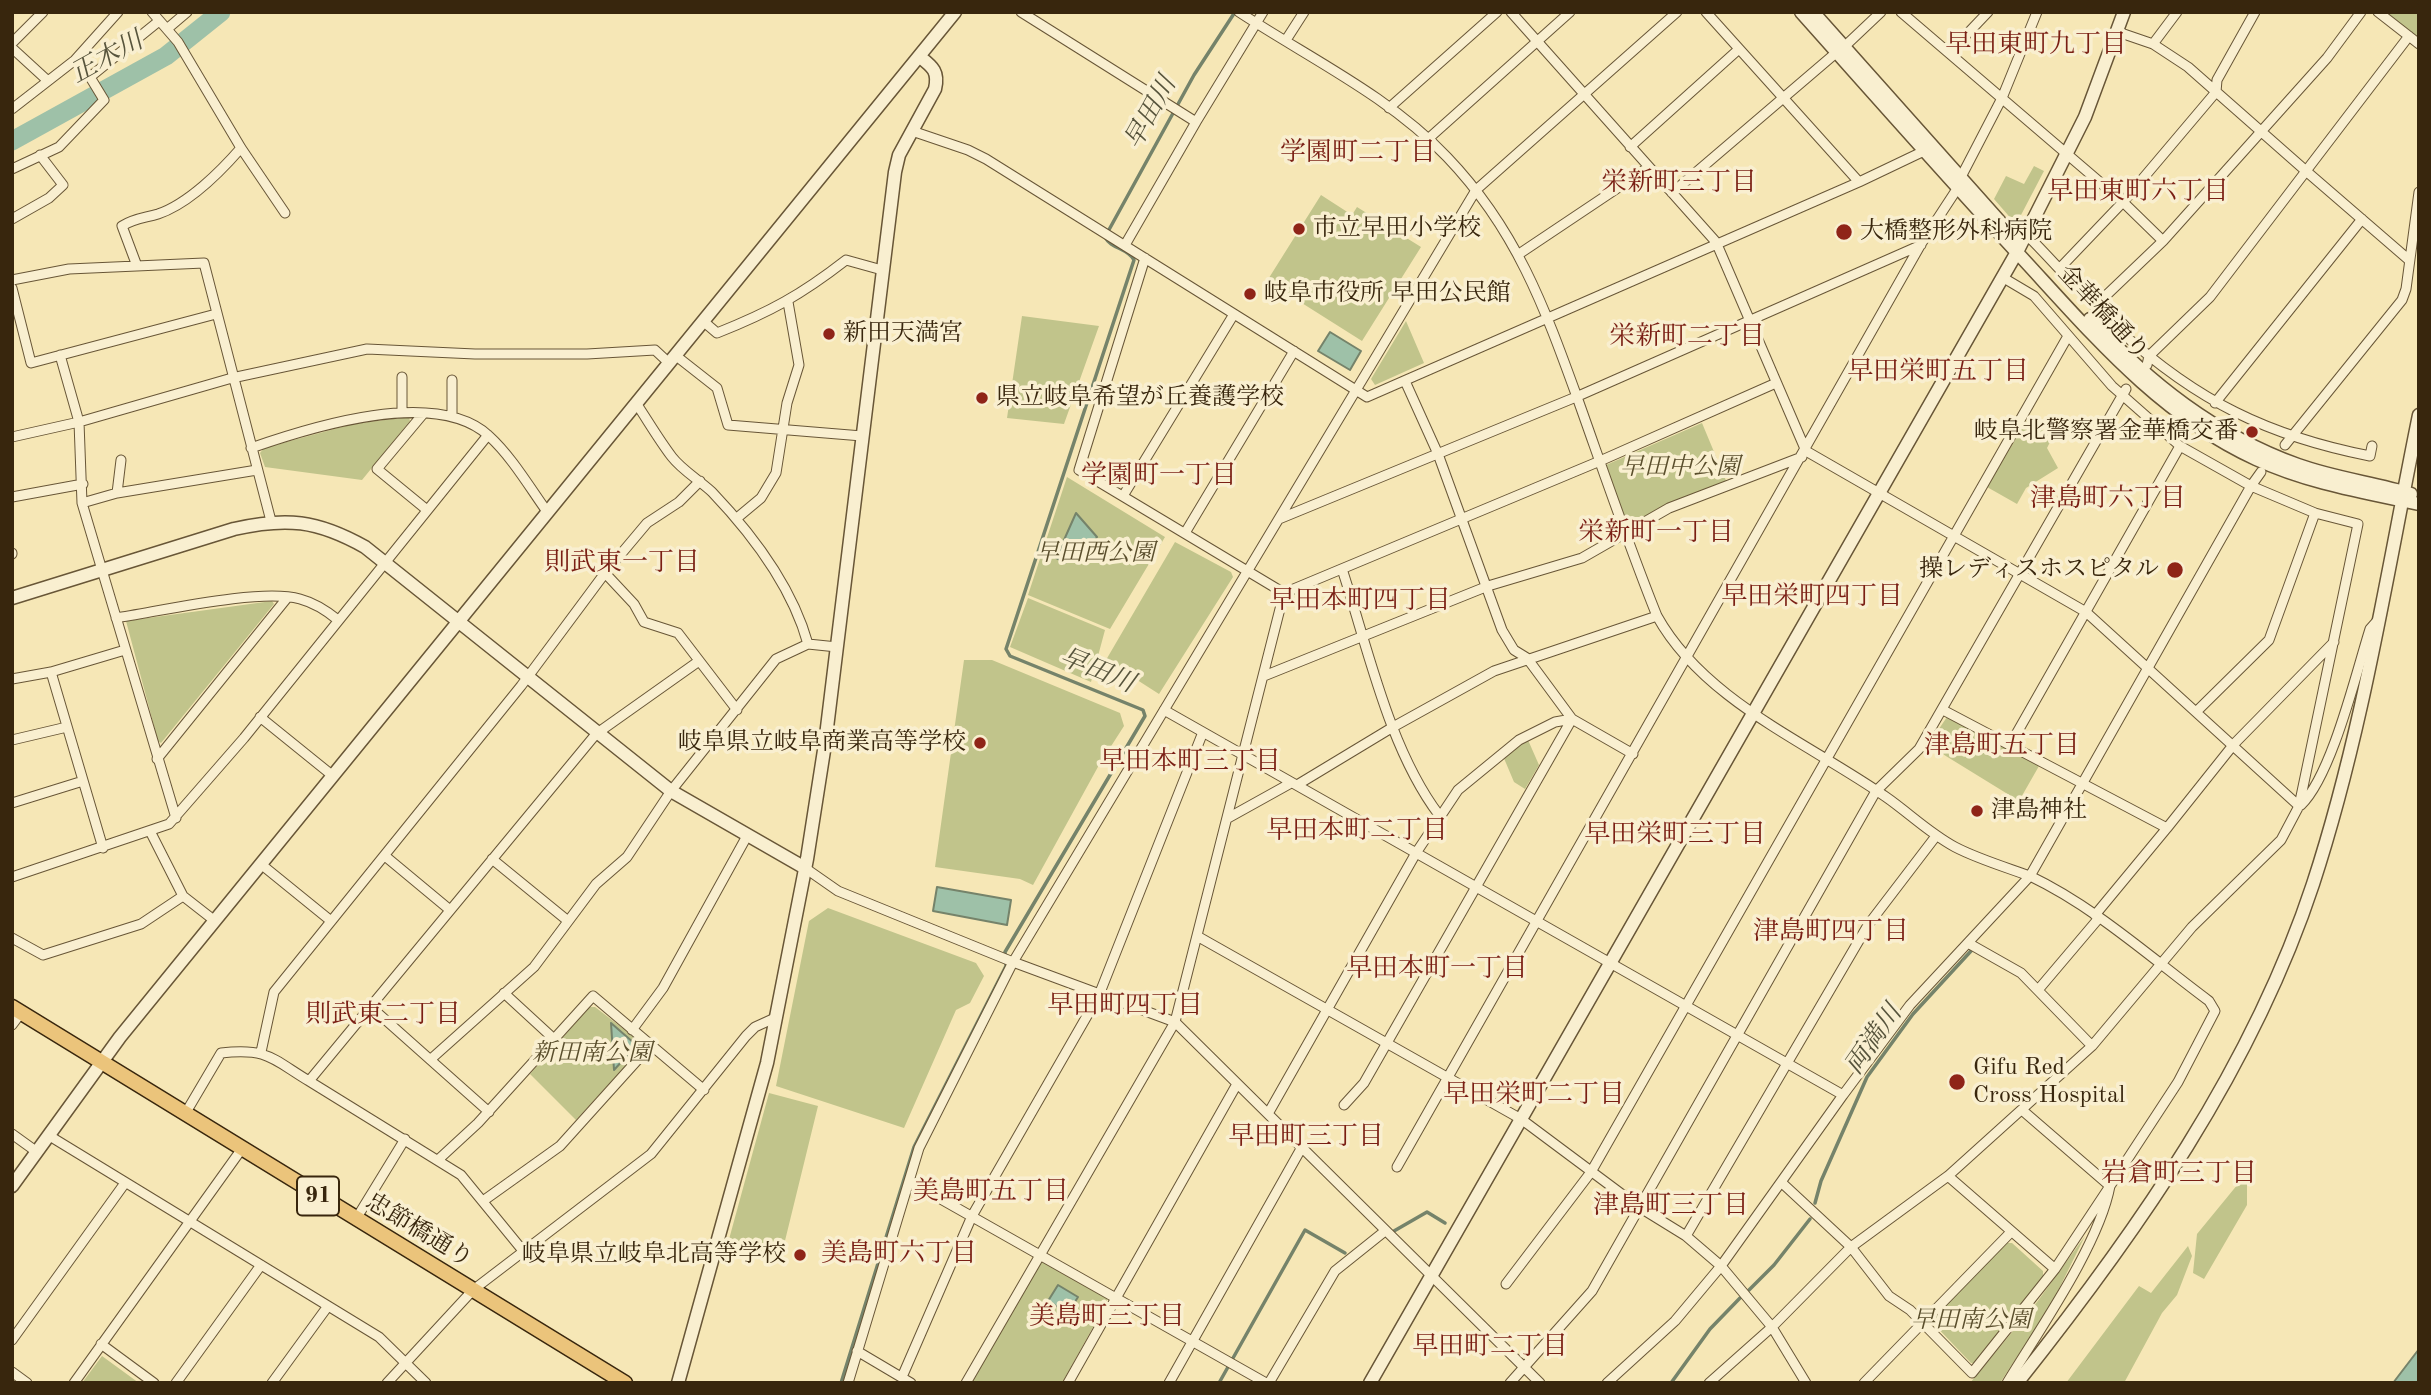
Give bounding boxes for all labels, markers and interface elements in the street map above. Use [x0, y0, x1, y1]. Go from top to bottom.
water label: 正木川 [65, 25, 149, 91]
district label: 早田東町九丁目 [1945, 29, 2127, 61]
water label: 早田川 [1118, 71, 1184, 155]
district label: 学園町二丁目 [1280, 137, 1436, 169]
district label: 栄新町三丁目 [1601, 167, 1757, 199]
district label: 早田東町六丁目 [2047, 176, 2229, 208]
place label: 市立早田小学校 [1313, 215, 1481, 243]
place label: 大橋整形外科病院 [1860, 218, 2052, 246]
marker: 市立早田小学校 [1291, 221, 1307, 237]
marker: 大橋整形外科病院 [1834, 222, 1854, 242]
street label: 金華橋通り [2052, 259, 2154, 367]
place label: 岐阜市役所 早田公民館 [1264, 280, 1511, 308]
marker: 岐阜市役所 早田公民館 [1242, 286, 1258, 302]
place label: 新田天満宮 [843, 320, 963, 348]
district label: 栄新町二丁目 [1609, 321, 1765, 353]
marker: 新田天満宮 [821, 326, 837, 342]
district label: 早田栄町五丁目 [1847, 356, 2029, 388]
place label: 県立岐阜希望が丘養護学校 [996, 384, 1284, 412]
marker: 県立岐阜希望が丘養護学校 [974, 390, 990, 406]
place label: 岐阜北警察署金華橋交番 [1974, 418, 2238, 446]
marker: 岐阜北警察署金華橋交番 [2244, 424, 2260, 440]
park label: 早田中公園 [1620, 454, 1740, 482]
district label: 学園町一丁目 [1081, 460, 1237, 492]
district label: 津島町六丁目 [2030, 483, 2186, 515]
district label: 栄新町一丁目 [1578, 517, 1734, 549]
park label: 早田西公園 [1035, 540, 1155, 568]
district label: 則武東一丁目 [544, 547, 700, 579]
place label: 操レディスホスピタル [1919, 556, 2159, 584]
marker: 操レディスホスピタル [2165, 560, 2185, 580]
district label: 早田栄町四丁目 [1721, 581, 1903, 613]
district label: 早田本町四丁目 [1269, 585, 1451, 617]
water label: 早田川 [1055, 642, 1139, 700]
place label: 岐阜県立岐阜商業高等学校 [678, 729, 966, 757]
district label: 津島町五丁目 [1924, 730, 2080, 762]
marker: 岐阜県立岐阜商業高等学校 [972, 735, 988, 751]
district label: 早田本町三丁目 [1099, 746, 1281, 778]
place label: 津島神社 [1991, 797, 2087, 825]
marker: 津島神社 [1969, 803, 1985, 819]
district label: 早田本町二丁目 [1266, 815, 1448, 847]
district label: 早田栄町三丁目 [1584, 819, 1766, 851]
district label: 津島町四丁目 [1753, 916, 1909, 948]
district label: 早田本町一丁目 [1346, 953, 1528, 985]
district label: 早田町四丁目 [1047, 990, 1203, 1022]
district label: 則武東二丁目 [305, 999, 461, 1031]
water label: 両満川 [1839, 999, 1909, 1081]
park label: 新田南公園 [532, 1040, 652, 1068]
place label: Gifu Red Cross Hospital [1973, 1054, 2125, 1110]
marker: Gifu Red Cross Hospital [1947, 1072, 1967, 1092]
district label: 早田栄町二丁目 [1443, 1079, 1625, 1111]
district label: 早田町三丁目 [1228, 1121, 1384, 1153]
district label: 岩倉町三丁目 [2101, 1158, 2257, 1190]
road number: 91 [297, 1176, 339, 1216]
district label: 美島町五丁目 [913, 1176, 1069, 1208]
street label: 忠節橋通り [360, 1188, 478, 1274]
district label: 津島町三丁目 [1593, 1190, 1749, 1222]
district label: 美島町六丁目 [821, 1238, 977, 1270]
place label: 岐阜県立岐阜北高等学校 [522, 1241, 786, 1269]
marker: 岐阜県立岐阜北高等学校 [792, 1247, 808, 1263]
district label: 美島町三丁目 [1029, 1301, 1185, 1333]
park label: 早田南公園 [1911, 1307, 2031, 1335]
district label: 早田町二丁目 [1412, 1331, 1568, 1363]

